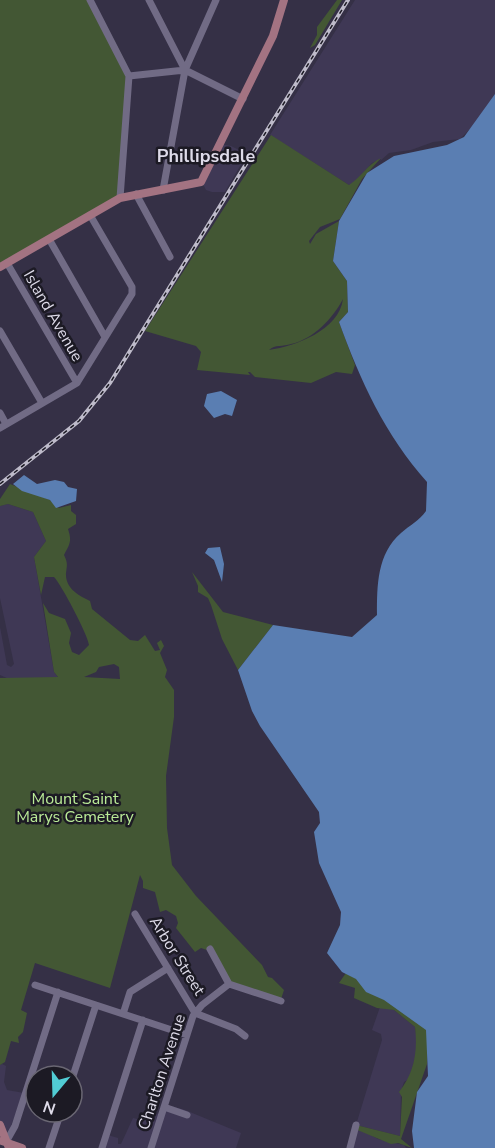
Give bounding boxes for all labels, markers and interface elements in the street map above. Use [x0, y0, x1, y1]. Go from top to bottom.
district label: Phillipsdale [157, 144, 256, 168]
street label: Island Avenue [18, 266, 88, 366]
park label: Mount Saint Marys Cemetery [16, 788, 135, 828]
street label: Arbor Street [144, 912, 210, 1000]
street label: Charlton Avenue [133, 1011, 191, 1133]
north arrow [24, 1064, 84, 1124]
text: N [40, 1095, 59, 1120]

